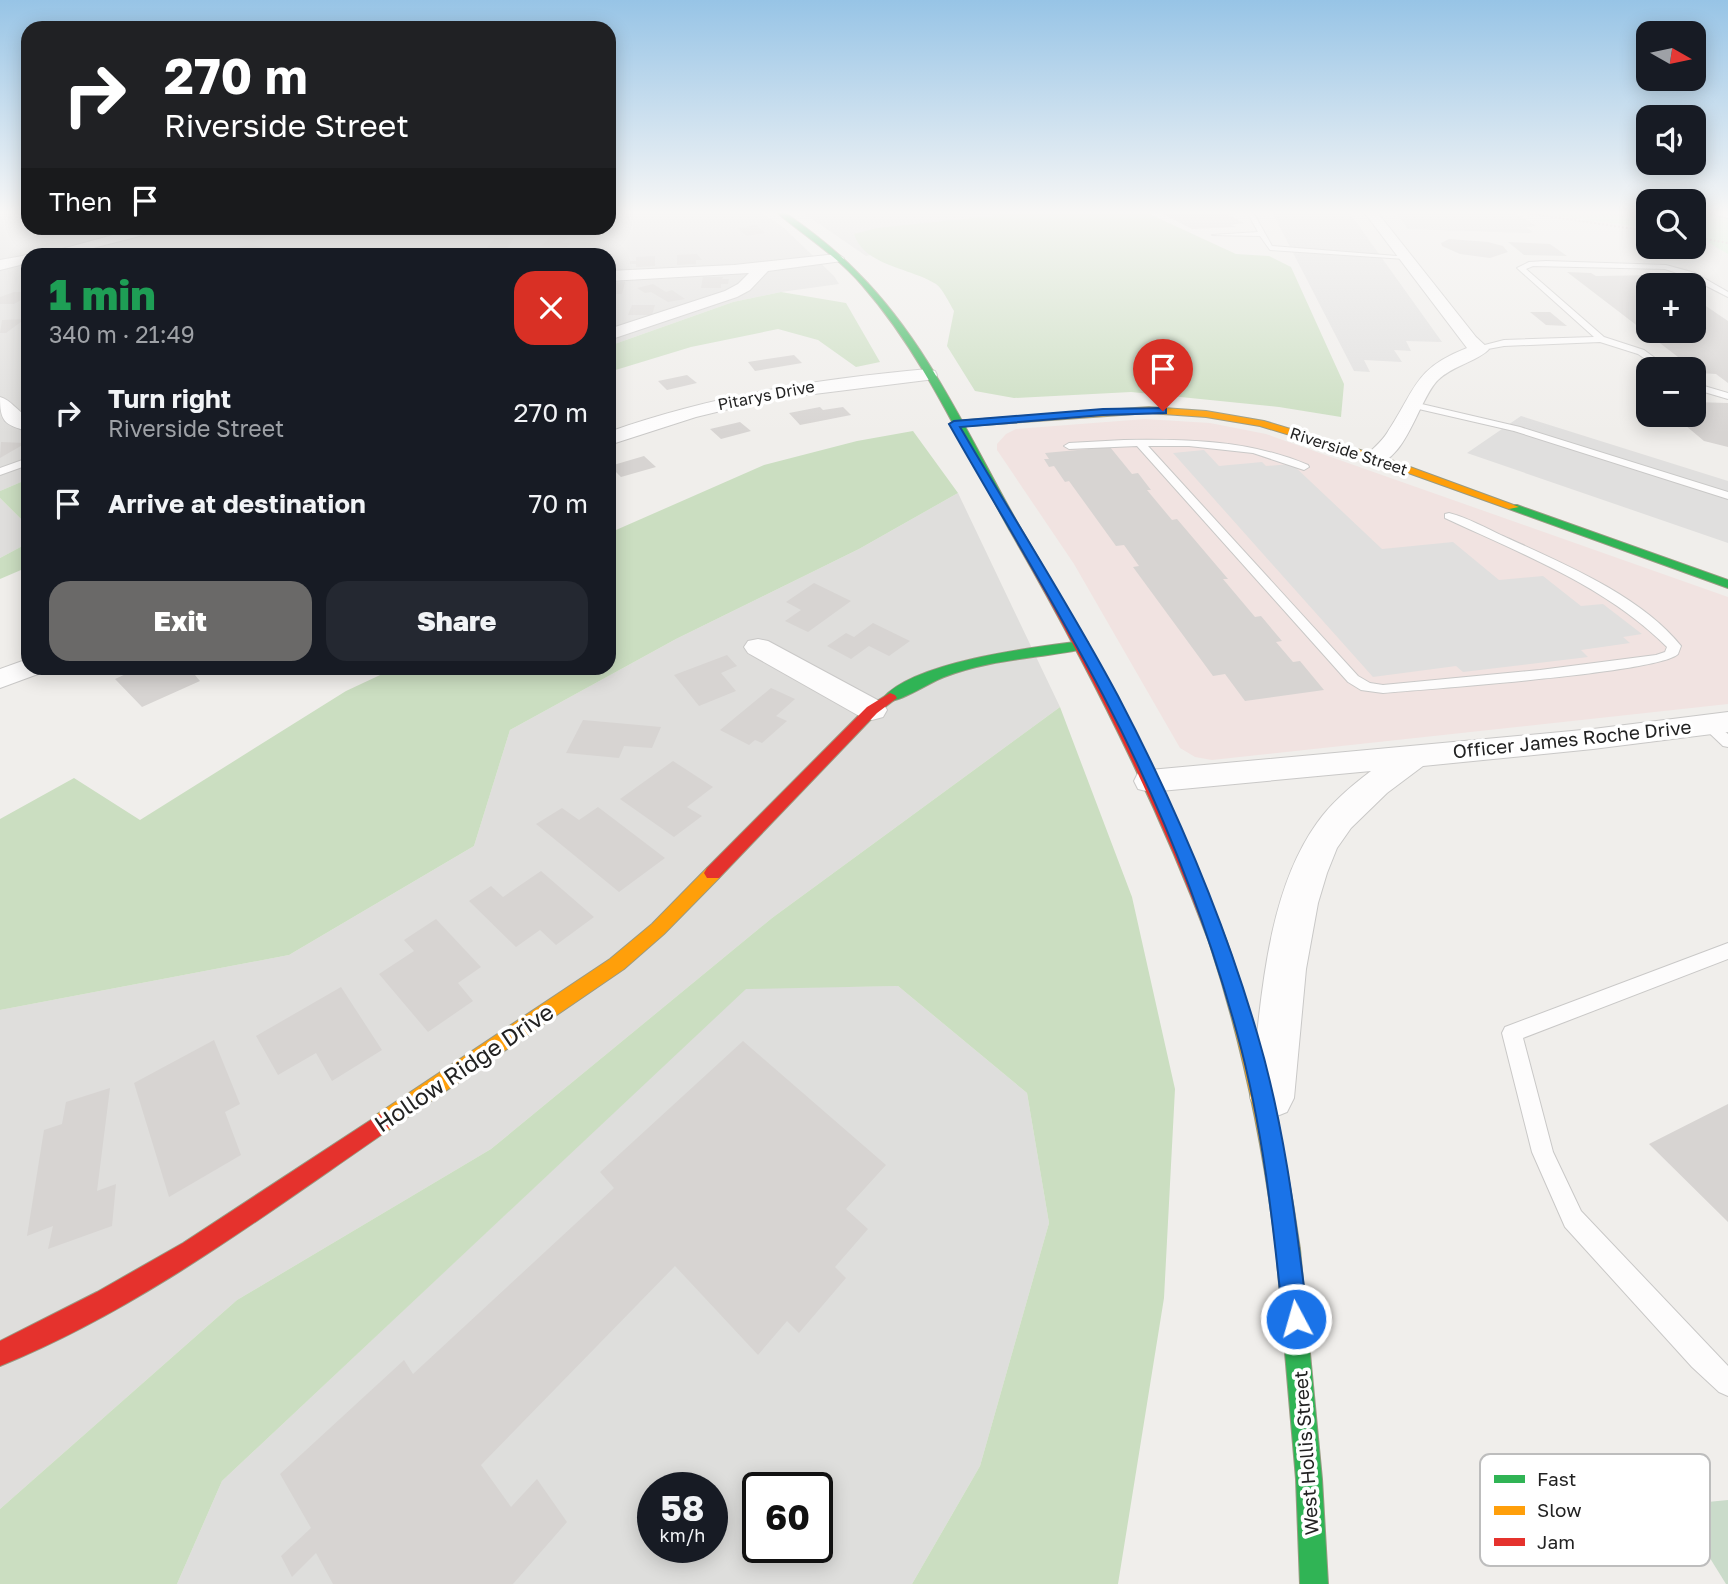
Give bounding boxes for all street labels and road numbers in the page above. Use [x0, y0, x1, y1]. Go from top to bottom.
street label: Pitarys Drive [716, 376, 816, 414]
street label: Riverside Street [1288, 423, 1410, 479]
street label: Officer James Roche Drive [1452, 715, 1692, 762]
street label: Hollow Ridge Drive [369, 997, 558, 1137]
street label: West Hollis Street [1288, 1370, 1323, 1536]

